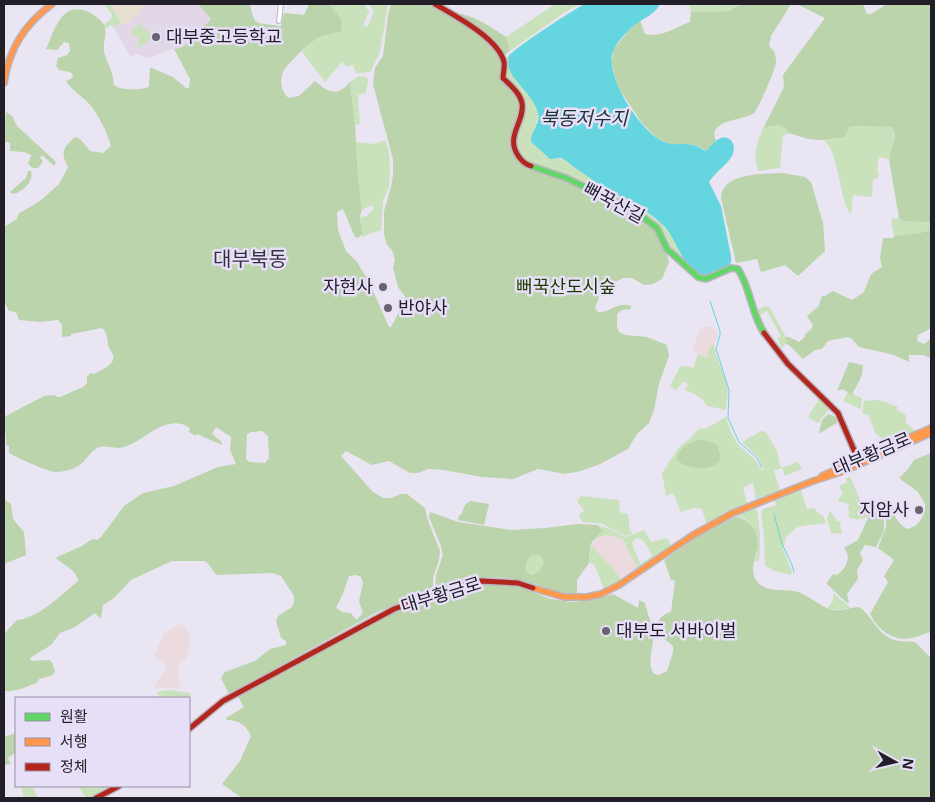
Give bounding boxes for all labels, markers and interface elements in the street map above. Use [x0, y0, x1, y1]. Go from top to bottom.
place label: 대부중고등학교 [166, 24, 282, 48]
marker: 대부중고등학교 [150, 31, 162, 43]
water label: 북동저수지 [540, 105, 629, 131]
street label: 뻐꾹산길 [580, 176, 649, 228]
district label: 대부북동 [213, 245, 287, 272]
place label: 자현사 [323, 274, 373, 298]
park label: 뻐꾹산도시숲 [516, 274, 616, 298]
marker: 자현사 [377, 281, 389, 293]
place label: 반야사 [398, 295, 448, 319]
marker: 반야사 [382, 302, 394, 314]
street label: 대부황금로 [829, 426, 914, 480]
place label: 지암사 [859, 497, 909, 521]
marker: 지암사 [913, 504, 925, 516]
street label: 대부황금로 [398, 570, 484, 618]
place label: 대부도 서바이벌 [616, 618, 737, 642]
marker: 대부도 서바이벌 [600, 625, 612, 637]
legend [15, 697, 190, 787]
text: 원활 [60, 706, 88, 726]
text: 서행 [60, 731, 88, 751]
north arrow [870, 737, 920, 787]
text: 정체 [60, 756, 88, 776]
text: N [898, 757, 919, 771]

